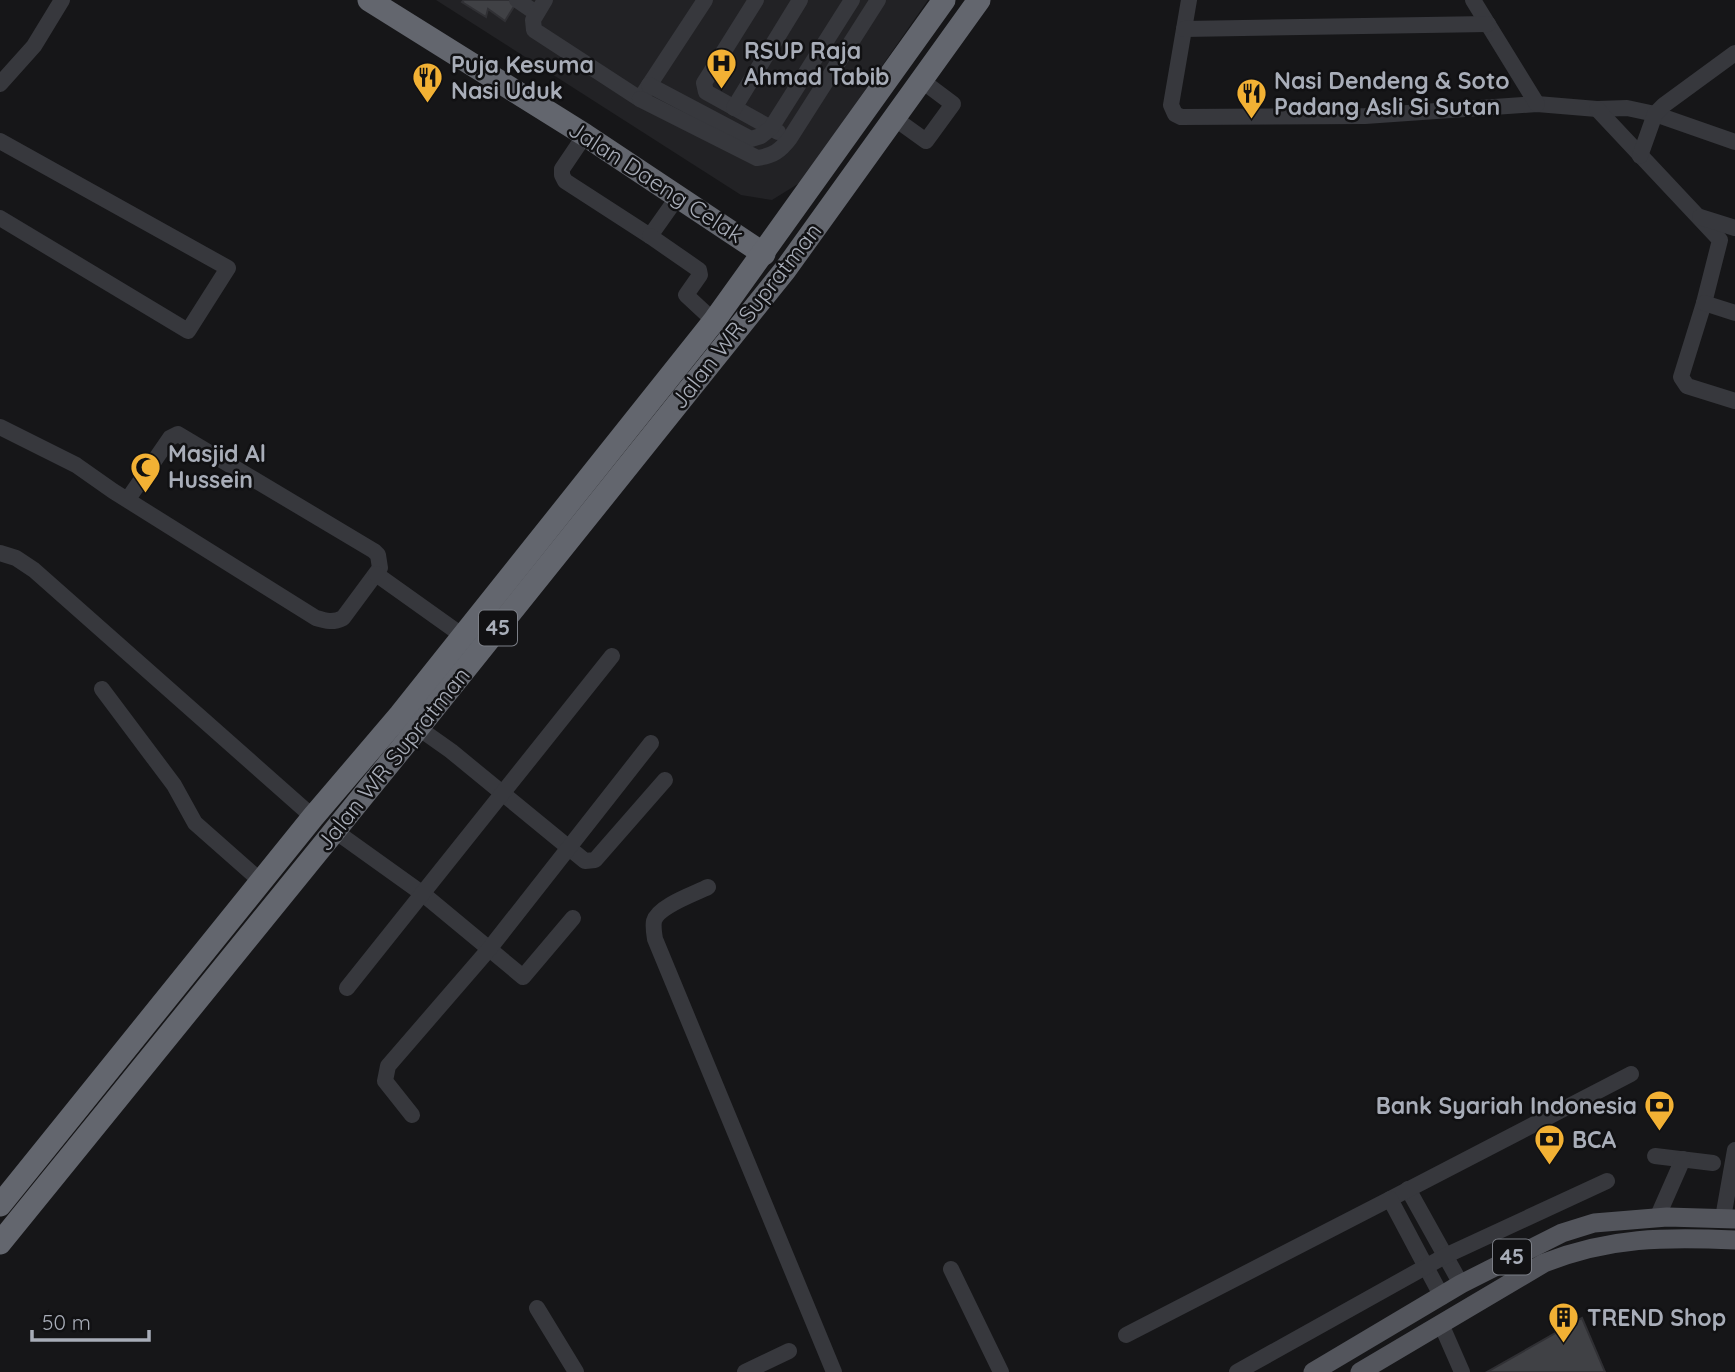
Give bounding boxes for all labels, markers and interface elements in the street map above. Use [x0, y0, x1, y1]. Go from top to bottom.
place label: RSUP Raja Ahmad Tabib [744, 36, 890, 91]
hospital icon: RSUP Raja Ahmad Tabib [704, 47, 738, 91]
place label: Puja Kesuma Nasi Uduk [451, 50, 594, 105]
restaurant icon: Puja Kesuma Nasi Uduk [411, 61, 445, 105]
place label: Nasi Dendeng & Soto Padang Asli Si Sutan [1274, 66, 1510, 121]
restaurant icon: Nasi Dendeng & Soto Padang Asli Si Sutan [1234, 77, 1268, 121]
street label: Jalan Daeng Celak [563, 114, 749, 249]
street label: Jalan WR Supratman [664, 217, 827, 415]
place label: Masjid Al Hussein [168, 439, 266, 494]
mosque icon: Masjid Al Hussein [128, 450, 162, 494]
road number: 45 [479, 610, 517, 646]
street label: Jalan WR Supratman [310, 661, 476, 857]
bank icon: Bank Syariah Indonesia [1643, 1089, 1677, 1133]
place label: Bank Syariah Indonesia [1376, 1091, 1637, 1120]
bank icon: BCA [1532, 1123, 1566, 1167]
place label: BCA [1572, 1125, 1616, 1154]
road number: 45 [1493, 1240, 1531, 1274]
scale bar [32, 1298, 149, 1342]
building icon: TREND Shop [1547, 1301, 1581, 1345]
place label: TREND Shop [1587, 1303, 1726, 1332]
text: 50 m [42, 1309, 91, 1335]

